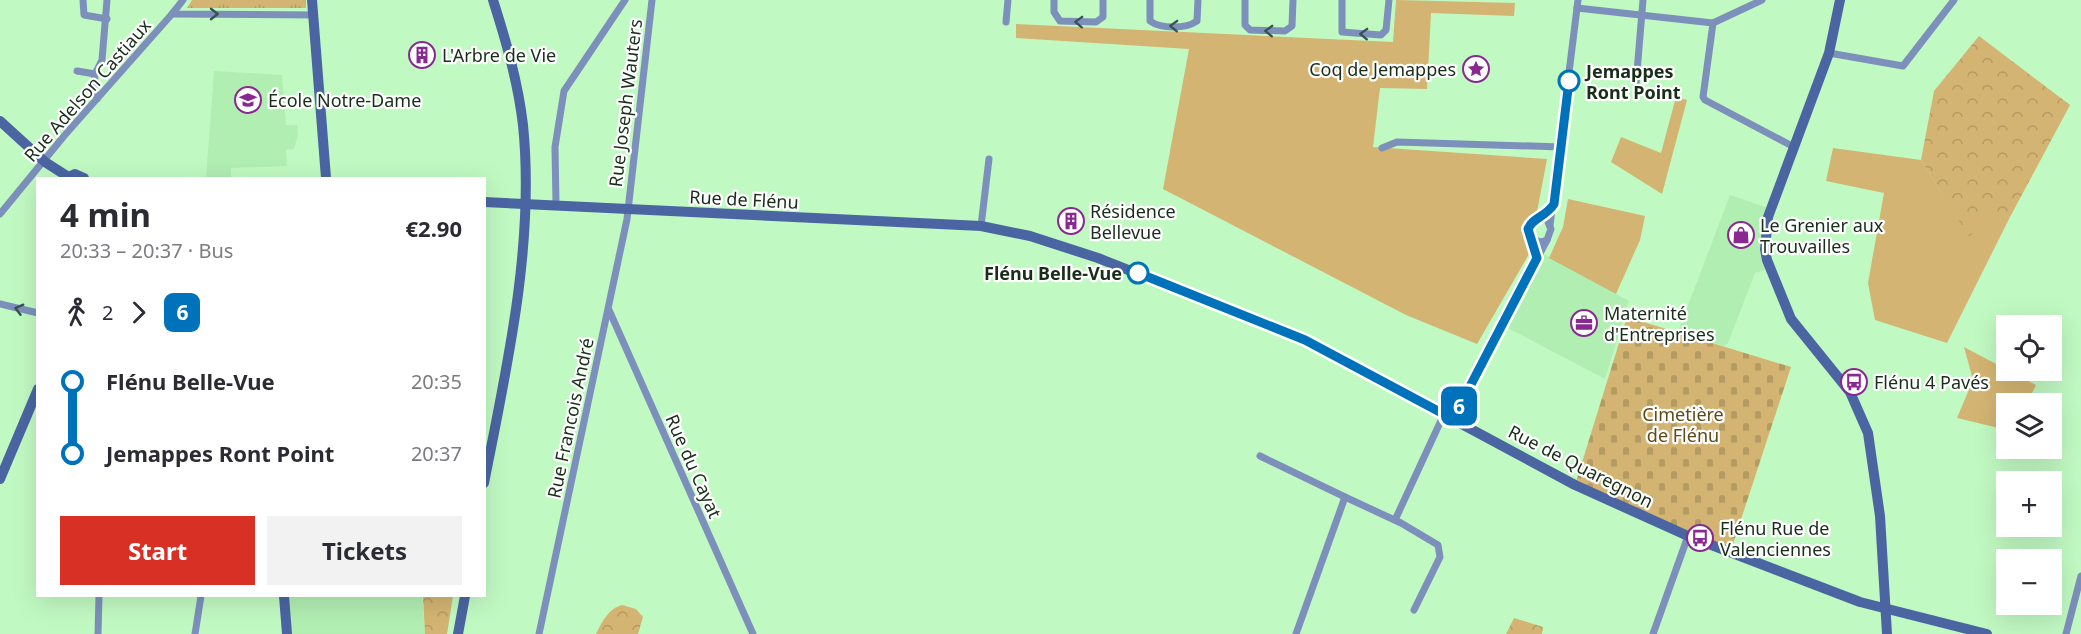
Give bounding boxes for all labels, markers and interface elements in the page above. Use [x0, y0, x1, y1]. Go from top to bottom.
one-way arrow [209, 8, 218, 20]
street label: Rue Adelson Castiaux [18, 13, 156, 166]
one-way arrow [1075, 15, 1084, 28]
street label: Rue Joseph Wauters [603, 18, 647, 188]
one-way arrow [1169, 20, 1178, 32]
one-way arrow [1264, 25, 1273, 37]
one-way arrow [1359, 28, 1368, 41]
building icon: L'Arbre de Vie [407, 40, 437, 70]
place label: L'Arbre de Vie [442, 43, 556, 67]
place icon: Coq de Jemappes [1461, 54, 1491, 84]
place label: Coq de Jemappes [1309, 57, 1456, 81]
place label: Jemappes Ront Point [1584, 59, 1681, 104]
marker: Jemappes Ront Point [1558, 70, 1580, 92]
school or university icon: École Notre-Dame [233, 85, 263, 115]
place label: École Notre-Dame [268, 88, 421, 112]
street label: Rue de Flénu [689, 184, 799, 214]
text: 4 min [60, 192, 151, 237]
place label: Résidence Bellevue [1090, 199, 1176, 244]
building icon: Résidence Bellevue [1056, 206, 1086, 236]
text: €2.90 [405, 213, 462, 243]
place label: Le Grenier aux Trouvailles [1760, 213, 1884, 258]
shop icon: Le Grenier aux Trouvailles [1726, 220, 1756, 250]
text: 20:33 – 20:37 · Bus [60, 237, 233, 264]
place label: Flénu Belle-Vue [984, 261, 1122, 285]
marker: Flénu Belle-Vue [1127, 262, 1149, 284]
icon: walk [60, 296, 93, 329]
icon: forward [122, 296, 155, 329]
text: 6 [176, 298, 188, 326]
text: 2 [102, 299, 113, 326]
place label: Maternité d'Entreprises [1604, 301, 1715, 346]
one-way arrow [14, 304, 24, 317]
office icon: Maternité d'Entreprises [1569, 308, 1599, 338]
map controls [1996, 315, 2062, 615]
button: locate [1996, 315, 2062, 381]
street label: Rue Francois André [541, 336, 599, 500]
text: Flénu Belle-Vue [106, 366, 275, 396]
bus stop icon: Flénu 4 Pavés [1839, 367, 1869, 397]
text: 20:35 [411, 368, 462, 395]
place label: Flénu 4 Pavés [1874, 370, 1989, 394]
line badge: 6 [1440, 386, 1478, 426]
text: 6 [1453, 392, 1465, 420]
button: layers [1996, 393, 2062, 459]
park label: Cimetière de Flénu [1642, 402, 1724, 447]
street label: Rue du Cayat [660, 410, 728, 522]
street label: Rue de Quaregnon [1504, 419, 1658, 513]
text: Jemappes Ront Point [106, 438, 334, 468]
text: 20:37 [411, 440, 462, 467]
button: + [1996, 471, 2062, 537]
button: Start [60, 516, 255, 585]
button: Tickets [267, 516, 462, 585]
place label: Flénu Rue de Valenciennes [1720, 516, 1831, 561]
bus stop icon: Flénu Rue de Valenciennes [1685, 523, 1715, 553]
button: − [1996, 549, 2062, 615]

